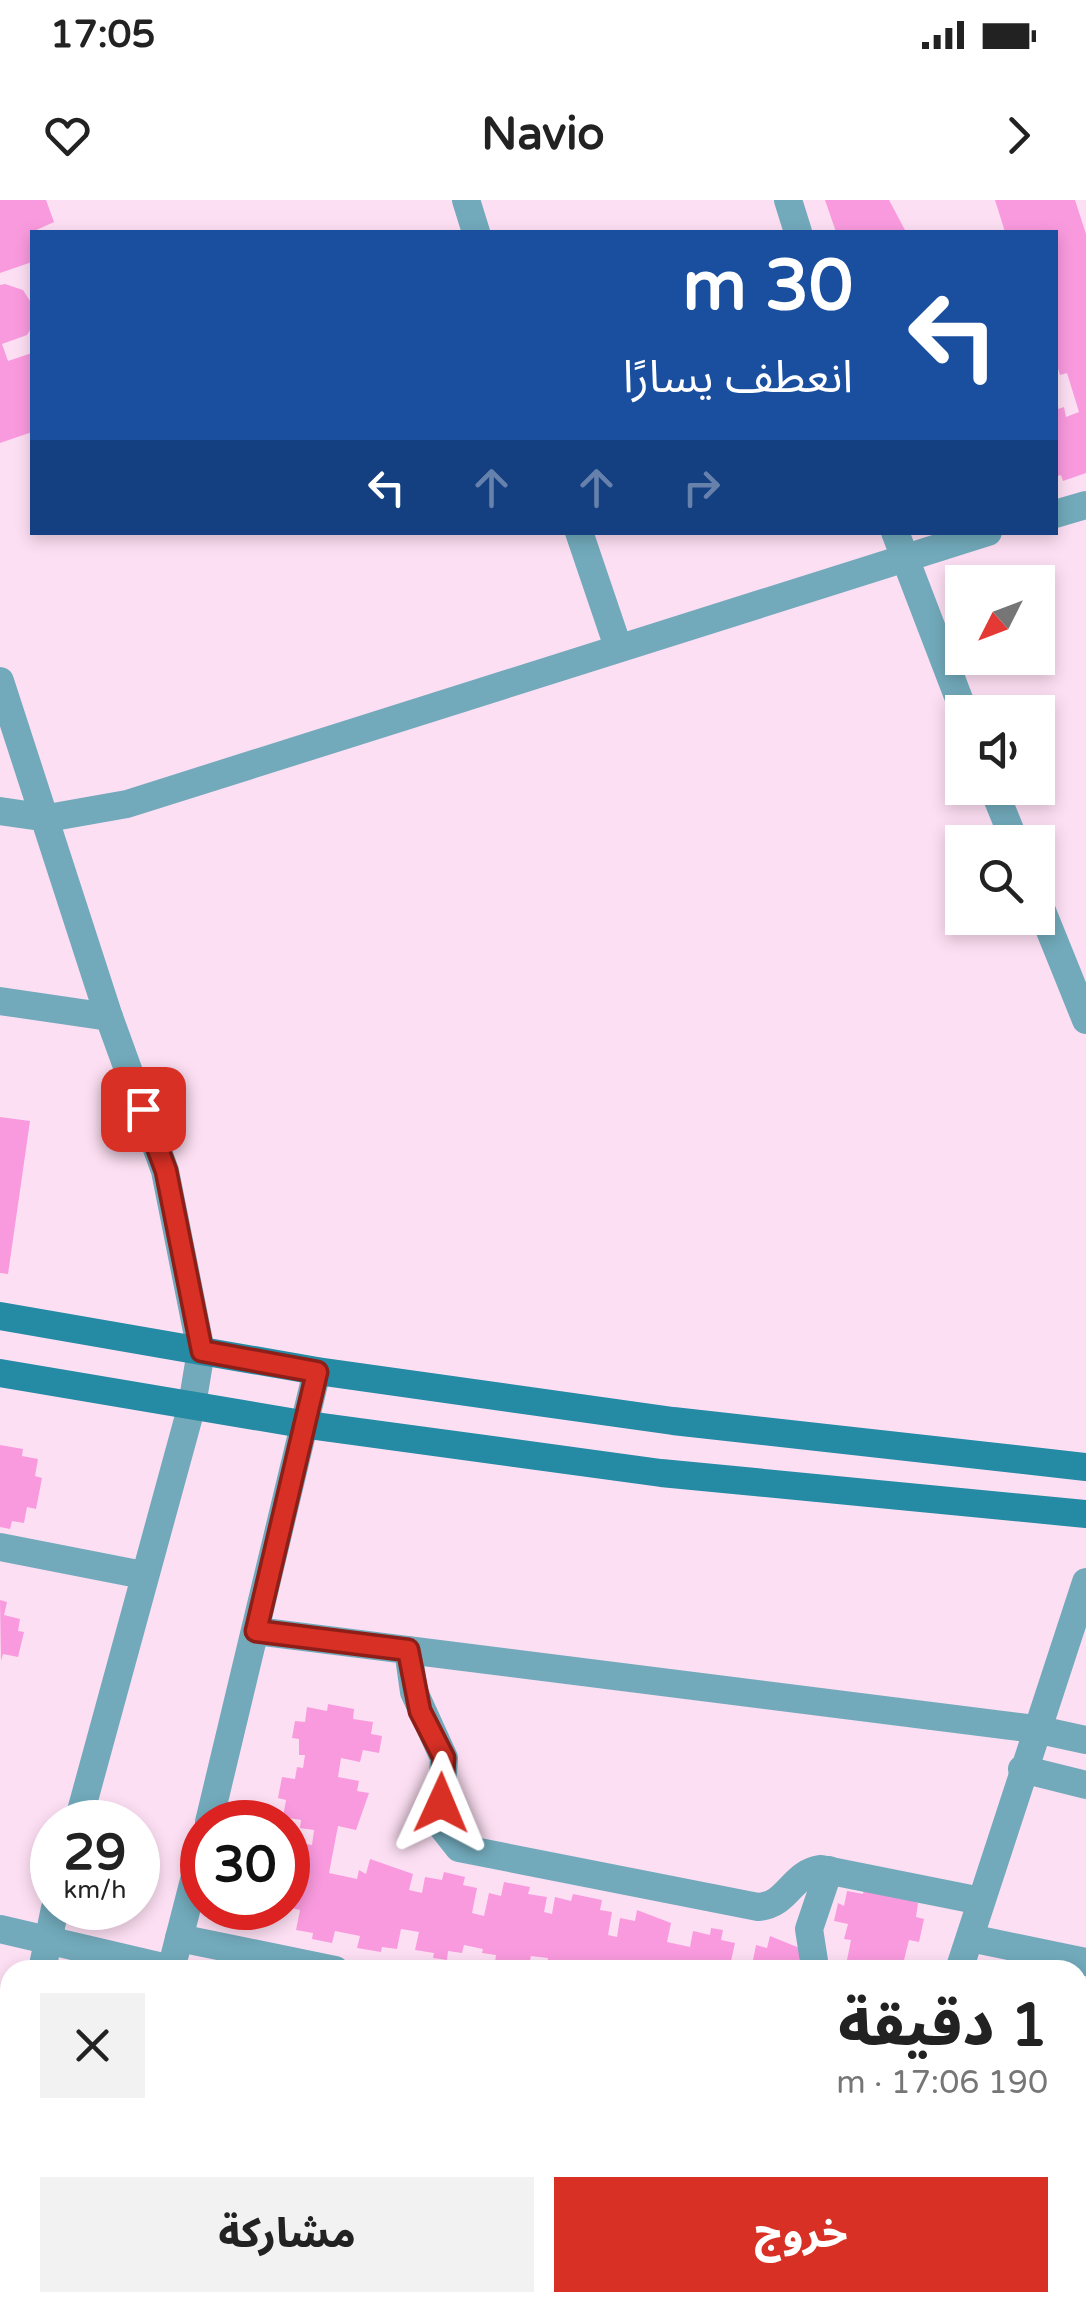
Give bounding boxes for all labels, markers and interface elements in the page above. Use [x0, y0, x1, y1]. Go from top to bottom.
text: 17:05 [50, 12, 155, 58]
icon: heart [40, 108, 95, 163]
text: Navio [481, 108, 605, 162]
icon: forward [991, 108, 1046, 163]
text: 30 m [683, 245, 853, 329]
icon: left [888, 270, 1018, 400]
text: انعطف يسارًا [623, 351, 853, 405]
icon: left [359, 460, 414, 515]
icon: ahead [464, 460, 519, 515]
icon: ahead [569, 460, 624, 515]
icon: right [674, 460, 729, 515]
north arrow [945, 565, 1055, 675]
map controls [945, 565, 1055, 935]
button: sound [945, 695, 1055, 805]
button: search [945, 825, 1055, 935]
pin [101, 1067, 186, 1152]
icon: arrive [116, 1082, 171, 1137]
position arrow [389, 1751, 493, 1855]
speed limit sign: 30 [180, 1800, 310, 1930]
text: 29 [64, 1823, 126, 1883]
text: km/h [64, 1875, 126, 1905]
text: 1 دقيقة [838, 1990, 1048, 2062]
button: close [40, 1993, 145, 2098]
text: 190 m · 17:06 [836, 2064, 1048, 2102]
button: مشاركة [40, 2177, 534, 2292]
button: خروج [554, 2177, 1048, 2292]

